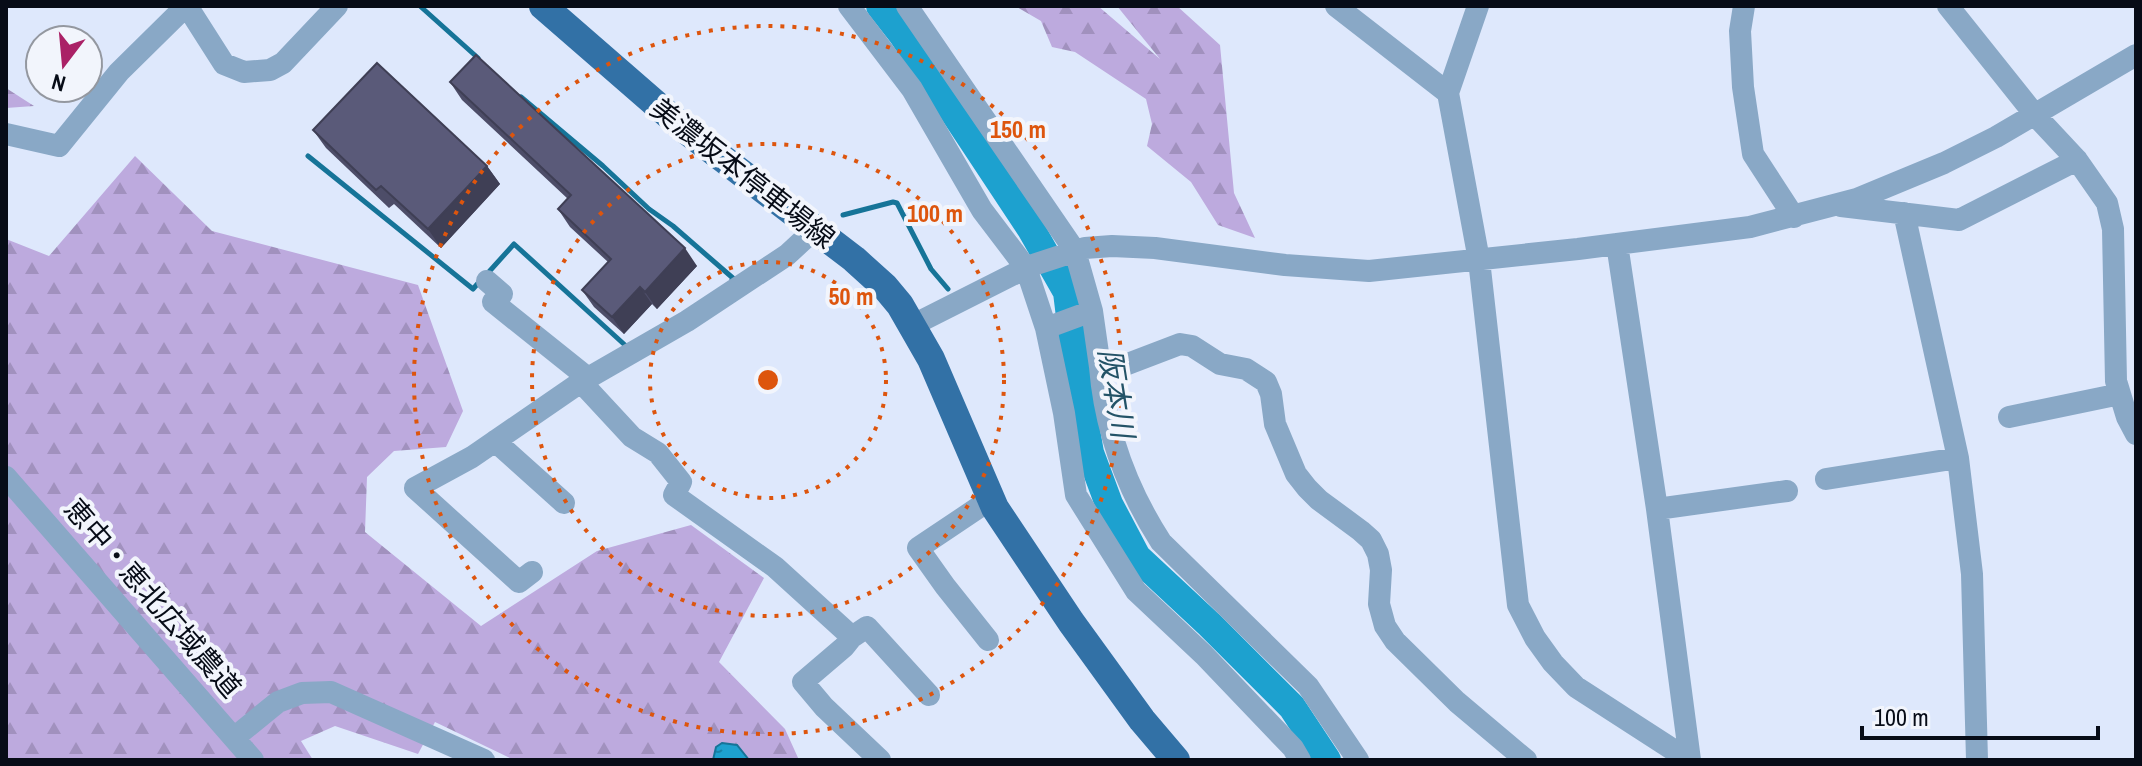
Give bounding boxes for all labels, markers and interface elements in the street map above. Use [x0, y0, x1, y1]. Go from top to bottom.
north arrow [24, 24, 104, 104]
text: N [48, 67, 69, 99]
street label: 美濃坂本停車場線 [643, 89, 843, 257]
text: 150 m [990, 113, 1046, 145]
text: 100 m [907, 197, 963, 229]
text: 50 m [829, 280, 873, 312]
water label: 阪本川 [1090, 345, 1144, 444]
centre of rings [754, 366, 782, 394]
street label: 恵中・恵北広域農道 [56, 490, 250, 706]
scale bar [1862, 690, 2098, 740]
text: 100 m [1874, 701, 1929, 733]

